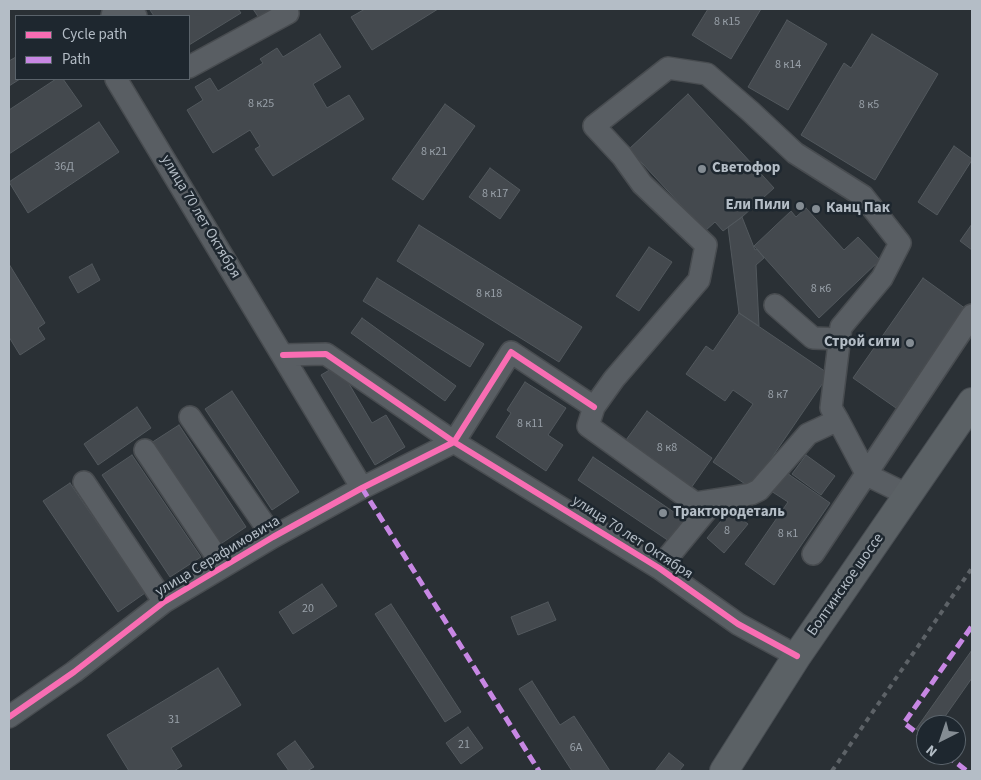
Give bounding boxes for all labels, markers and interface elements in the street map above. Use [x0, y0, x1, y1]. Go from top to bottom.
legend [15, 15, 190, 80]
house number: 8 к15 [714, 15, 740, 29]
text: Cycle path [62, 24, 127, 45]
text: Path [62, 49, 90, 70]
house number: 8 к14 [775, 58, 801, 72]
house number: 8 к25 [248, 97, 274, 111]
house number: 8 к5 [859, 98, 879, 112]
house number: 8 к21 [421, 145, 447, 159]
street label: улица 70 лет Октября [156, 152, 244, 282]
house number: 36Д [54, 160, 74, 174]
place label: Светофор [712, 160, 780, 178]
marker: Светофор [696, 163, 708, 175]
house number: 8 к17 [482, 187, 508, 201]
place label: Ели Пили [725, 197, 790, 215]
marker: Ели Пили [794, 200, 806, 212]
place label: Канц Пак [826, 200, 890, 218]
marker: Канц Пак [810, 203, 822, 215]
house number: 8 к6 [811, 282, 831, 296]
house number: 8 к18 [476, 287, 502, 301]
place label: Строй сити [824, 334, 900, 352]
marker: Строй сити [904, 337, 916, 349]
house number: 8 к7 [768, 388, 788, 402]
house number: 8 к11 [517, 417, 543, 431]
house number: 8 к8 [657, 441, 677, 455]
street label: улица 70 лет Октября [568, 492, 696, 584]
place label: Трактородеталь [673, 504, 785, 522]
marker: Трактородеталь [657, 507, 669, 519]
street label: улица Серафимовича [152, 513, 284, 601]
house number: 8 [724, 524, 730, 538]
house number: 8 к1 [778, 527, 798, 541]
street label: Болтинское шоссе [804, 530, 888, 640]
house number: 20 [302, 602, 314, 616]
house number: 31 [168, 713, 180, 727]
north arrow [916, 715, 966, 765]
house number: 21 [458, 738, 470, 752]
text: N [922, 740, 942, 761]
house number: 6А [570, 741, 582, 755]

